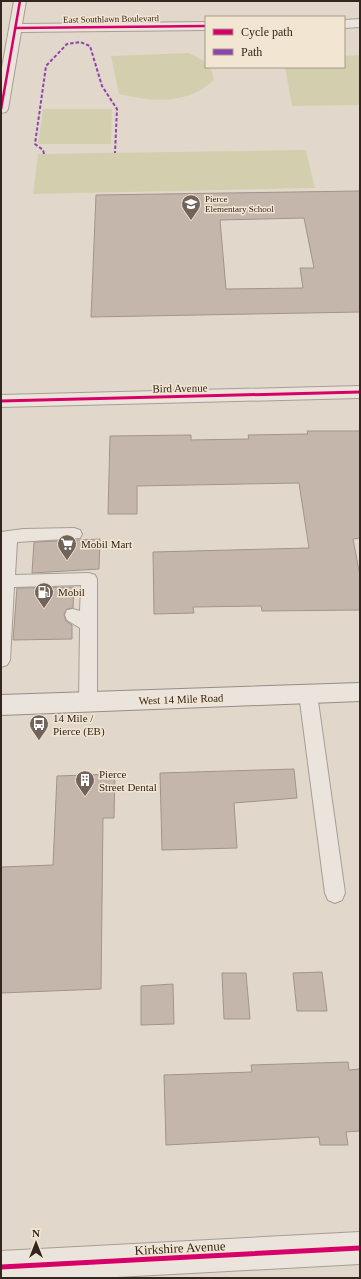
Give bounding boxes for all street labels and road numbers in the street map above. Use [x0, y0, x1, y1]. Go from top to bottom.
street label: East Southlawn Boulevard [63, 13, 160, 25]
street label: Bird Avenue [152, 382, 208, 394]
street label: West 14 Mile Road [138, 692, 224, 706]
street label: Kirkshire Avenue [134, 1238, 226, 1258]

